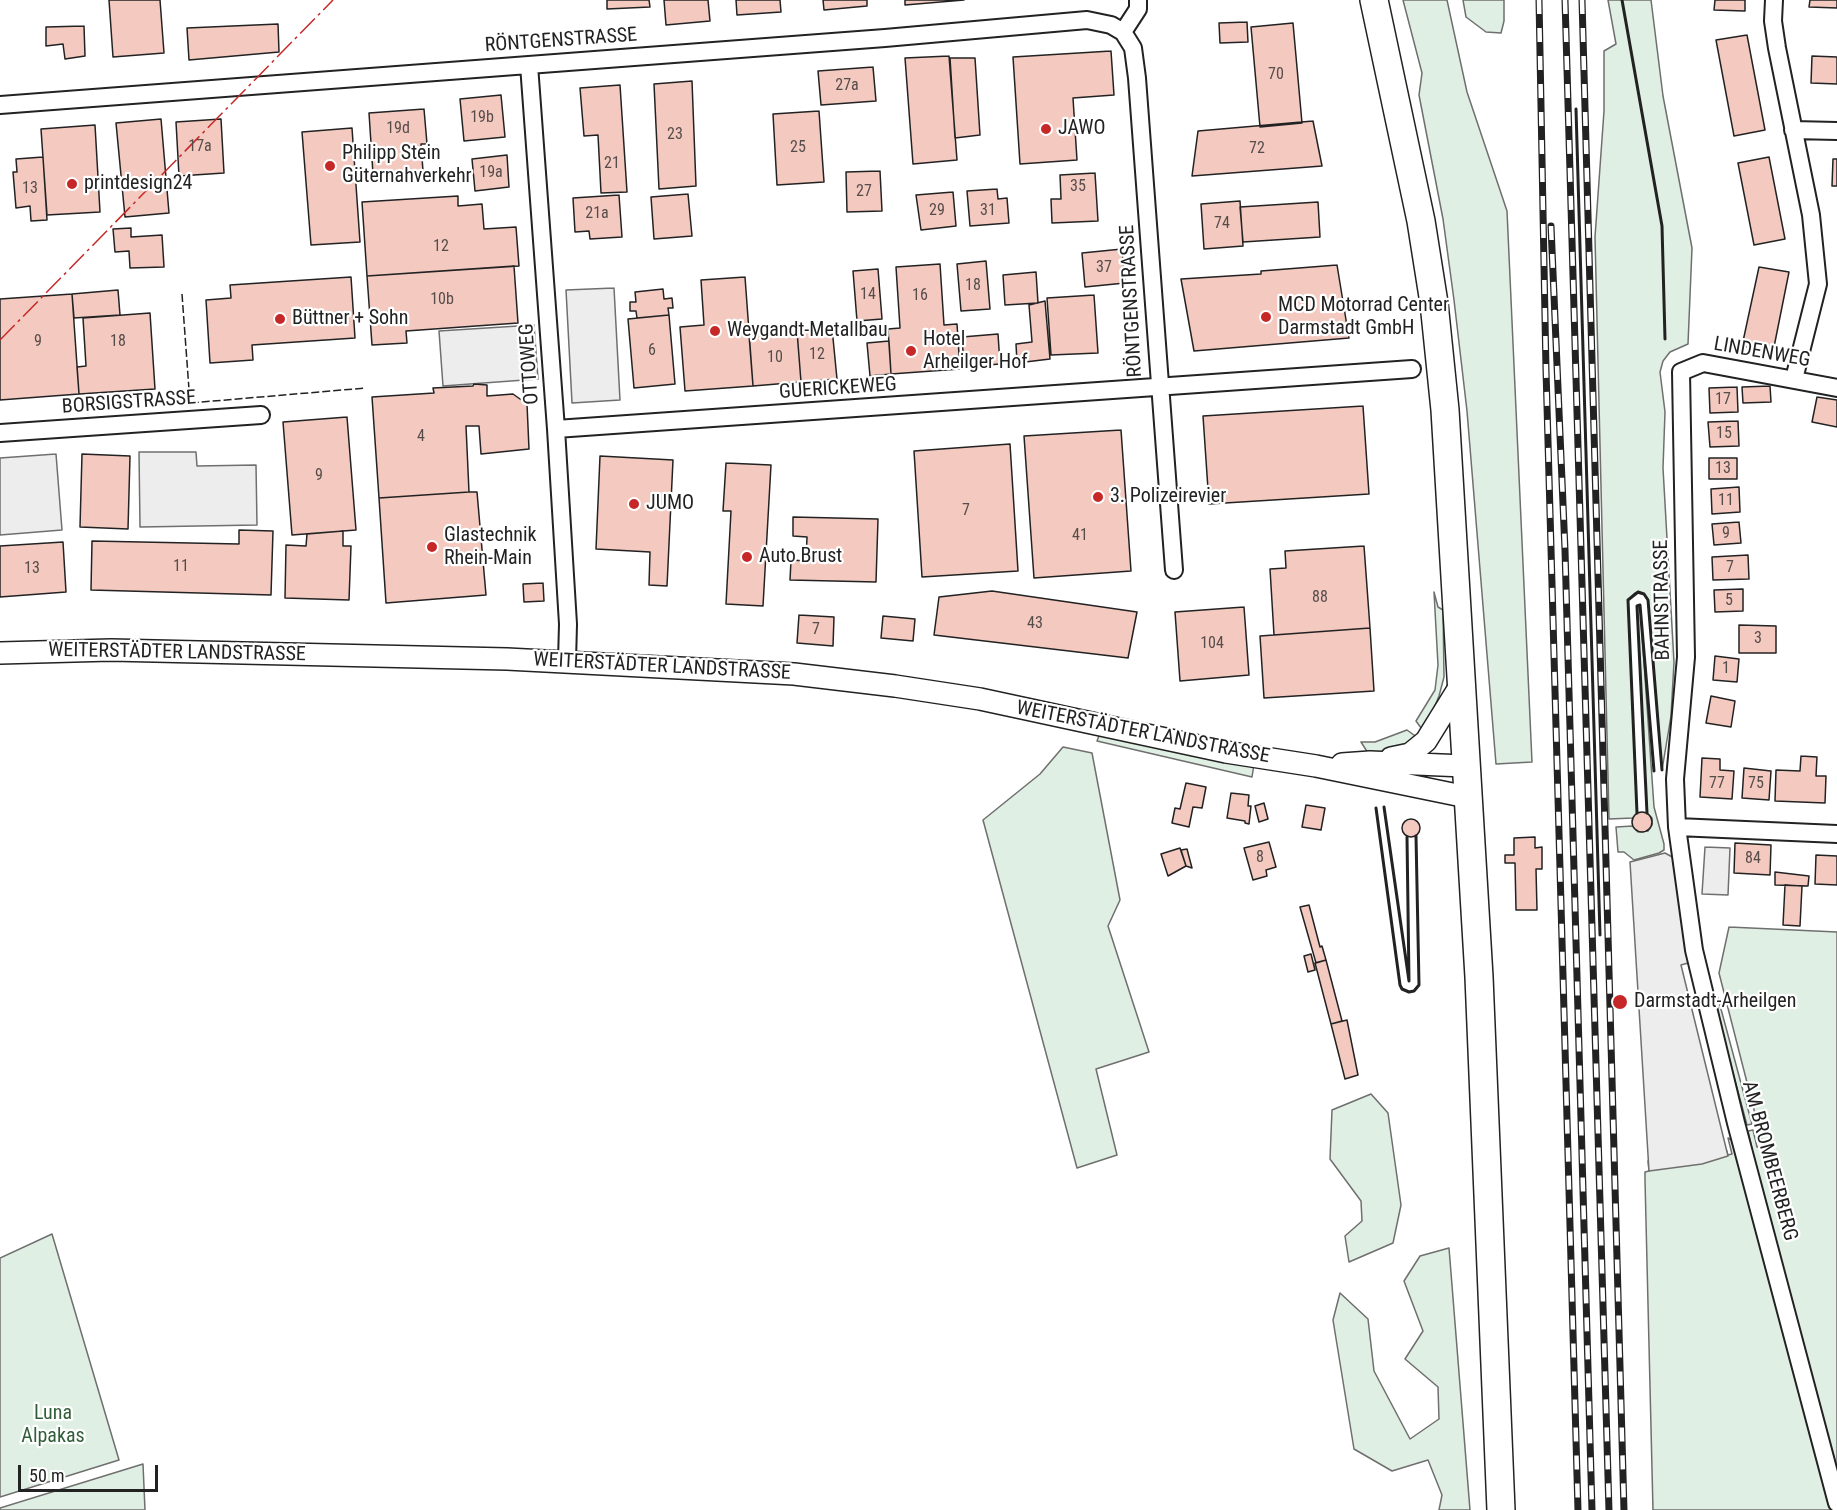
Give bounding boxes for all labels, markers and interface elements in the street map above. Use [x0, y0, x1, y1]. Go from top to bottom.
street label: RÖNTGENSTRASSE [484, 24, 638, 58]
house number: 70 [1268, 65, 1284, 85]
house number: 27a [835, 76, 859, 96]
house number: 19b [470, 108, 494, 128]
place label: JAWO [1058, 117, 1106, 141]
house number: 19d [386, 119, 410, 139]
marker: JAWO [1039, 122, 1053, 136]
house number: 23 [667, 125, 683, 145]
house number: 17a [188, 137, 212, 157]
house number: 25 [790, 138, 806, 158]
house number: 72 [1249, 139, 1265, 159]
place label: Philipp Stein Güternahverkehr [342, 142, 472, 189]
house number: 21 [604, 154, 620, 174]
marker: Philipp Stein Güternahverkehr [323, 159, 337, 173]
house number: 19a [479, 163, 503, 183]
place label: printdesign24 [84, 172, 192, 196]
marker: printdesign24 [65, 177, 79, 191]
house number: 35 [1070, 177, 1086, 197]
house number: 13 [22, 179, 38, 199]
house number: 27 [856, 182, 872, 202]
house number: 29 [929, 201, 945, 221]
house number: 31 [980, 201, 996, 221]
house number: 21a [585, 204, 609, 224]
house number: 74 [1214, 214, 1230, 234]
street label: RÖNTGENSTRASSE [1116, 224, 1148, 378]
house number: 12 [433, 237, 449, 257]
house number: 37 [1096, 258, 1112, 278]
house number: 18 [965, 276, 981, 296]
house number: 14 [860, 285, 876, 305]
house number: 16 [912, 286, 928, 306]
house number: 10b [430, 290, 454, 310]
place label: MCD Motorrad Center Darmstadt GmbH [1278, 294, 1449, 341]
place label: Büttner + Sohn [292, 307, 408, 331]
marker: MCD Motorrad Center Darmstadt GmbH [1259, 310, 1273, 324]
marker: Büttner + Sohn [273, 312, 287, 326]
place label: Weygandt-Metallbau [727, 319, 888, 343]
street label: OTTOWEG [515, 323, 545, 405]
marker: Weygandt-Metallbau [708, 324, 722, 338]
place label: Hotel Arheilger Hof [923, 328, 1028, 375]
house number: 9 [34, 332, 42, 352]
house number: 18 [110, 332, 126, 352]
street label: LINDENWEG [1712, 333, 1812, 373]
house number: 6 [648, 341, 656, 361]
marker: Hotel Arheilger Hof [904, 344, 918, 358]
house number: 12 [809, 345, 825, 365]
house number: 10 [767, 348, 783, 368]
street label: GUERICKEWEG [778, 373, 898, 405]
street label: BORSIGSTRASSE [61, 386, 197, 420]
house number: 17 [1715, 390, 1731, 410]
house number: 15 [1716, 424, 1732, 444]
house number: 4 [417, 427, 425, 447]
house number: 13 [1715, 459, 1731, 479]
house number: 9 [315, 466, 323, 486]
place label: 3. Polizeirevier [1110, 485, 1226, 509]
marker: 3. Polizeirevier [1091, 490, 1105, 504]
house number: 11 [1718, 491, 1734, 511]
place label: JUMO [646, 492, 694, 516]
marker: JUMO [627, 497, 641, 511]
house number: 7 [962, 501, 970, 521]
place label: Glastechnik Rhein-Main [444, 524, 537, 571]
house number: 9 [1722, 524, 1730, 544]
house number: 41 [1072, 526, 1088, 546]
street label: BAHNSTRASSE [1650, 539, 1676, 661]
marker: Glastechnik Rhein-Main [425, 540, 439, 554]
place label: Auto Brust [759, 545, 842, 569]
marker: Auto Brust [740, 550, 754, 564]
house number: 11 [173, 557, 189, 577]
house number: 7 [1726, 558, 1734, 578]
house number: 13 [24, 559, 40, 579]
house number: 88 [1312, 588, 1328, 608]
house number: 5 [1725, 591, 1733, 611]
house number: 43 [1027, 614, 1043, 634]
house number: 7 [812, 620, 820, 640]
house number: 3 [1754, 629, 1762, 649]
house number: 104 [1200, 634, 1224, 654]
street label: WEITERSTÄDTER LANDSTRASSE [48, 639, 306, 667]
street label: WEITERSTÄDTER LANDSTRASSE [533, 648, 791, 686]
house number: 1 [1722, 659, 1730, 679]
street label: WEITERSTÄDTER LANDSTRASSE [1014, 697, 1272, 769]
house number: 77 [1709, 774, 1725, 794]
house number: 75 [1748, 774, 1764, 794]
house number: 8 [1256, 848, 1264, 868]
house number: 84 [1745, 849, 1761, 869]
place label: Darmstadt-Arheilgen [1634, 990, 1796, 1014]
marker: Darmstadt-Arheilgen [1611, 993, 1629, 1011]
street label: AM BROMBEERBERG [1736, 1078, 1802, 1244]
park label: Luna Alpakas [21, 1402, 85, 1449]
scale bar [21, 1453, 160, 1491]
text: 50 m [29, 1465, 64, 1486]

